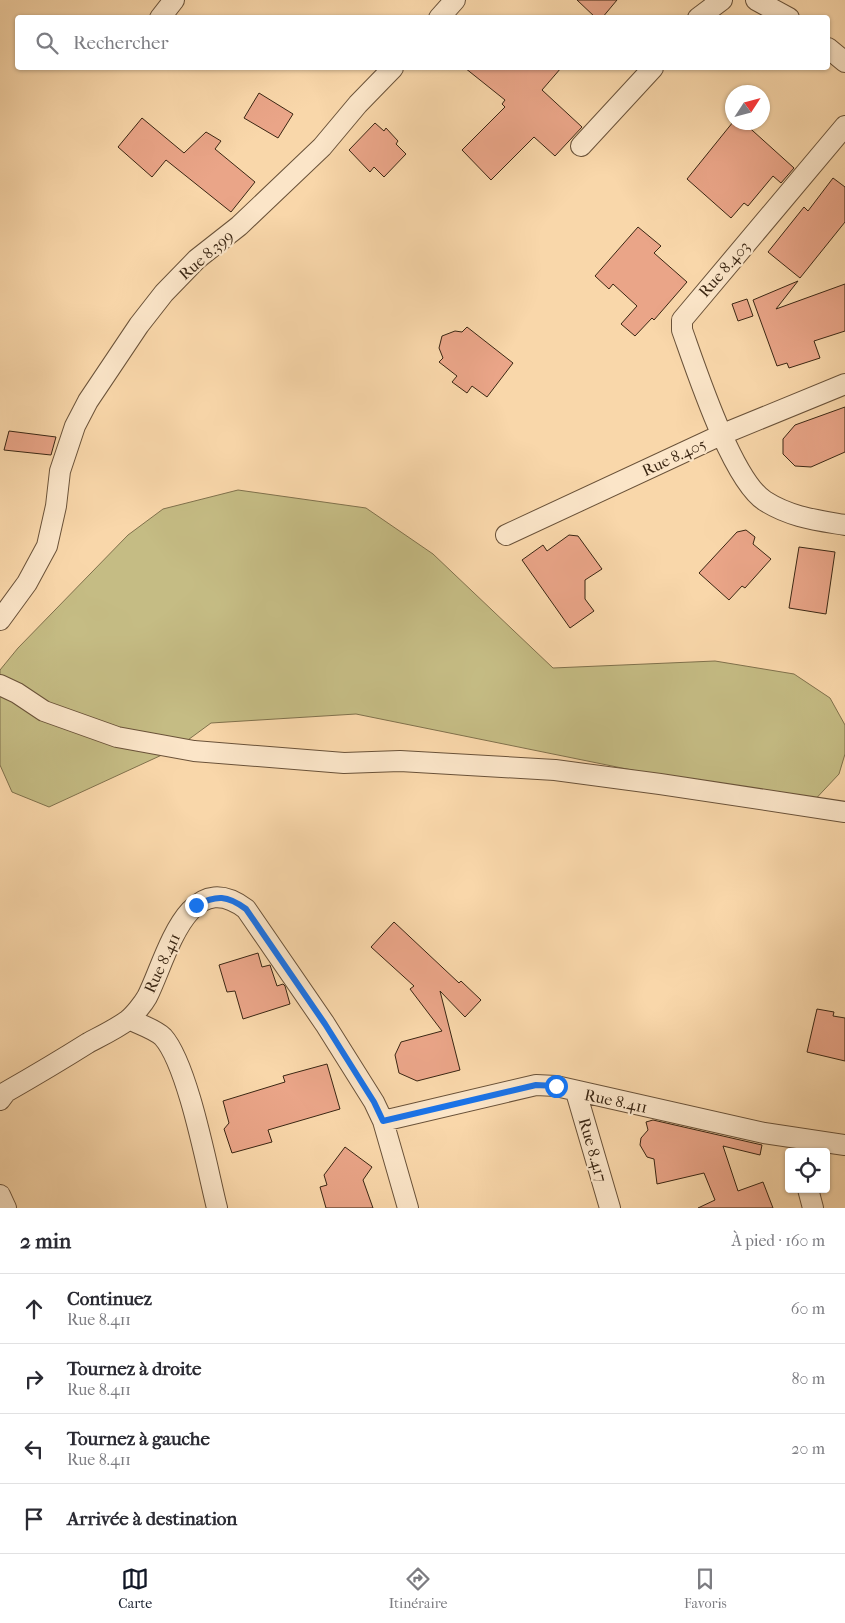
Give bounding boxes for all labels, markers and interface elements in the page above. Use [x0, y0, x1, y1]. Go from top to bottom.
search box [15, 15, 830, 70]
icon: search [33, 29, 61, 57]
text: Rechercher [73, 32, 169, 54]
north arrow [725, 85, 770, 130]
street label: Rue 8.399 [175, 226, 237, 284]
street label: Rue 8.403 [695, 237, 753, 301]
street label: Rue 8.405 [639, 434, 709, 480]
route end [185, 894, 208, 917]
street label: Rue 8.411 [140, 930, 184, 996]
route start [545, 1075, 568, 1098]
street label: Rue 8.411 [583, 1085, 649, 1117]
street label: Rue 8.417 [575, 1116, 611, 1185]
map controls [785, 1148, 830, 1193]
button: locate [785, 1148, 830, 1193]
text: 2 min [20, 1229, 71, 1253]
text: À pied · 160 m [731, 1231, 825, 1250]
text: Continuez [67, 1288, 152, 1310]
icon: ahead [20, 1295, 48, 1323]
text: 60 m [791, 1299, 825, 1318]
text: Rue 8.411 [67, 1310, 131, 1329]
text: Tournez à droite [67, 1358, 201, 1380]
icon: right [20, 1365, 48, 1393]
text: 80 m [791, 1369, 825, 1388]
text: Rue 8.411 [67, 1380, 131, 1399]
text: Tournez à gauche [67, 1428, 210, 1450]
icon: left [20, 1435, 48, 1463]
text: 20 m [791, 1439, 825, 1458]
text: Rue 8.411 [67, 1450, 131, 1469]
icon: arrive [20, 1505, 48, 1533]
text: Arrivée à destination [67, 1508, 237, 1530]
tab: Carte [118, 1565, 152, 1612]
tab: Itinéraire [389, 1565, 447, 1612]
tab: Favoris [684, 1565, 727, 1612]

